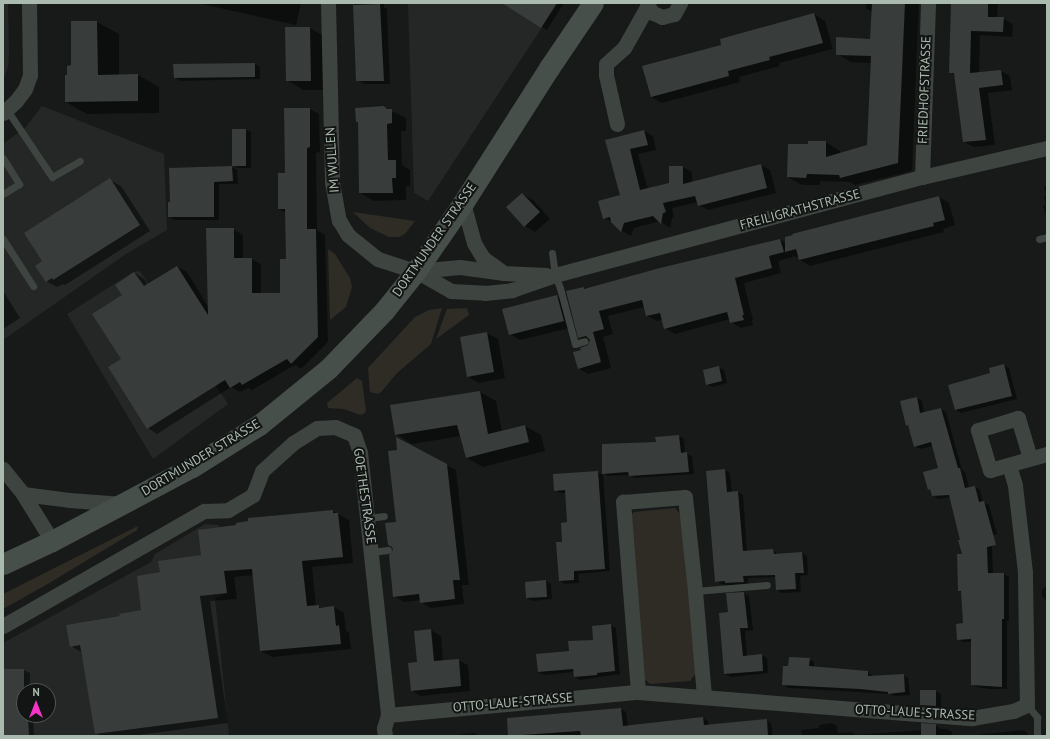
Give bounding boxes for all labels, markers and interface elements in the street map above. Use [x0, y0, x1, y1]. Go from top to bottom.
street label: FRIEDHOFSTRASSE [915, 36, 935, 144]
street label: IM WULLEN [323, 127, 343, 193]
street label: DORTMUNDER STRASSE [390, 180, 480, 300]
street label: FREILIGRATHSTRASSE [738, 186, 862, 234]
street label: DORTMUNDER STRASSE [139, 416, 263, 500]
street label: GOETHESTRASSE [350, 447, 378, 545]
north arrow [16, 683, 56, 723]
text: N [32, 685, 40, 699]
street label: OTTO-LAUE-STRASSE [452, 690, 574, 716]
street label: OTTO-LAUE-STRASSE [855, 702, 975, 724]

